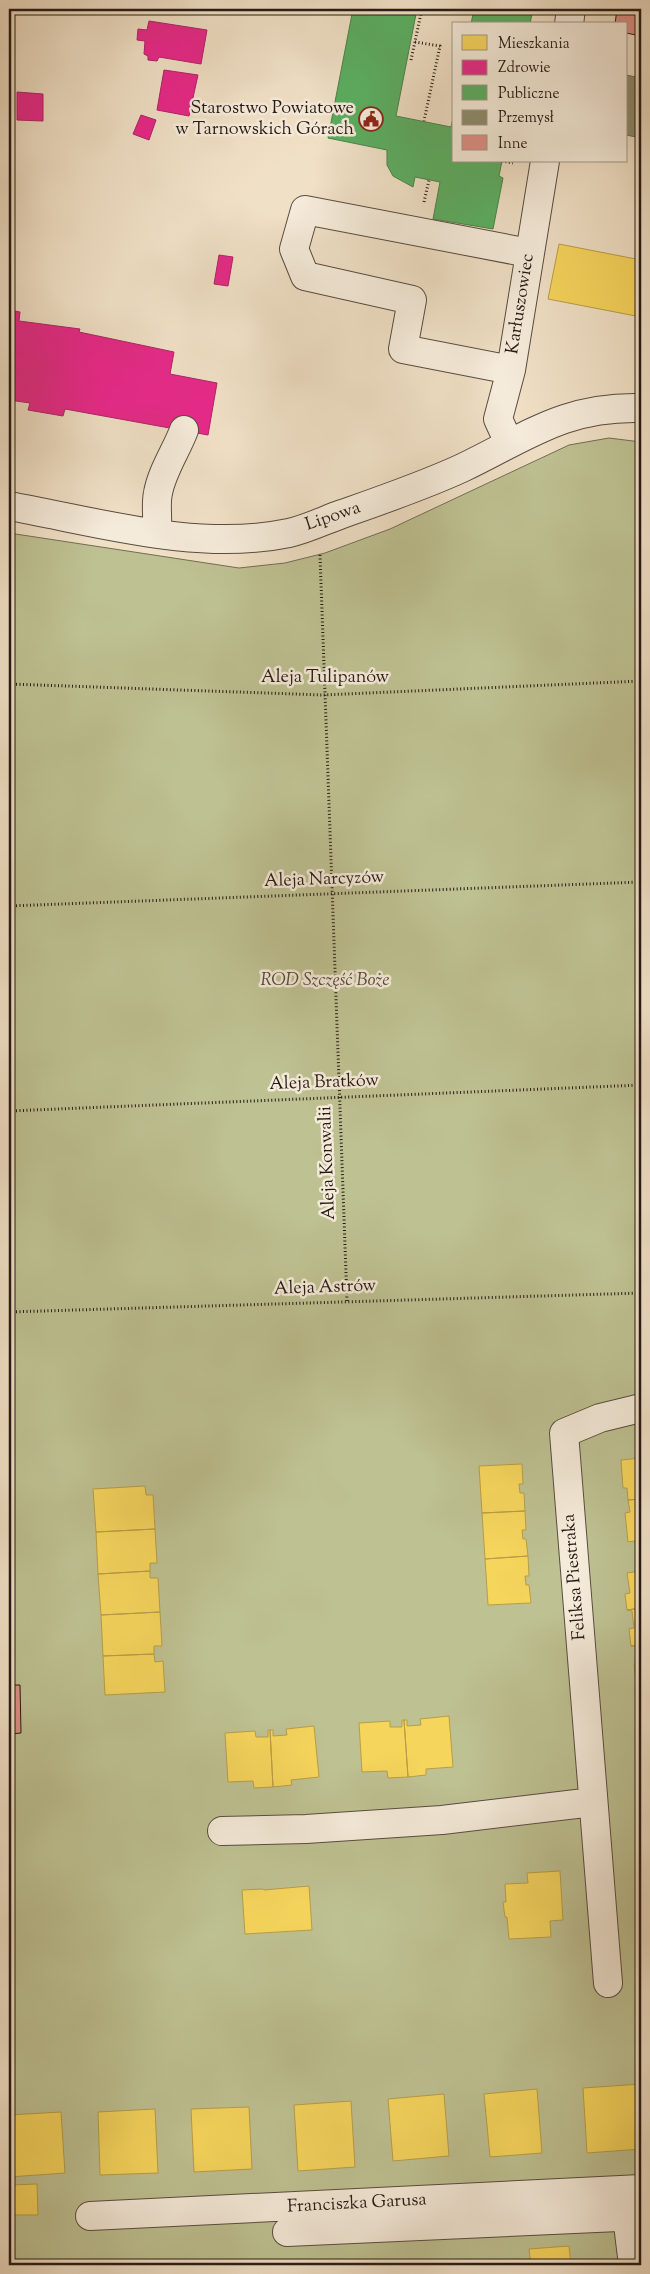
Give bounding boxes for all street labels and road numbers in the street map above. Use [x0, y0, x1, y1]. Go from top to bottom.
street label: Karłuszowiec [500, 252, 542, 356]
street label: Lipowa [302, 495, 364, 539]
street label: Aleja Tulipanów [261, 665, 389, 691]
street label: Aleja Narcyzów [264, 865, 385, 895]
street label: Aleja Bratków [269, 1068, 380, 1098]
street label: Aleja Konwalii [313, 1106, 343, 1220]
street label: Aleja Astrów [273, 1273, 377, 1303]
street label: Feliksa Piestraka [557, 1513, 593, 1641]
street label: Franciszka Garusa [287, 2187, 427, 2221]

